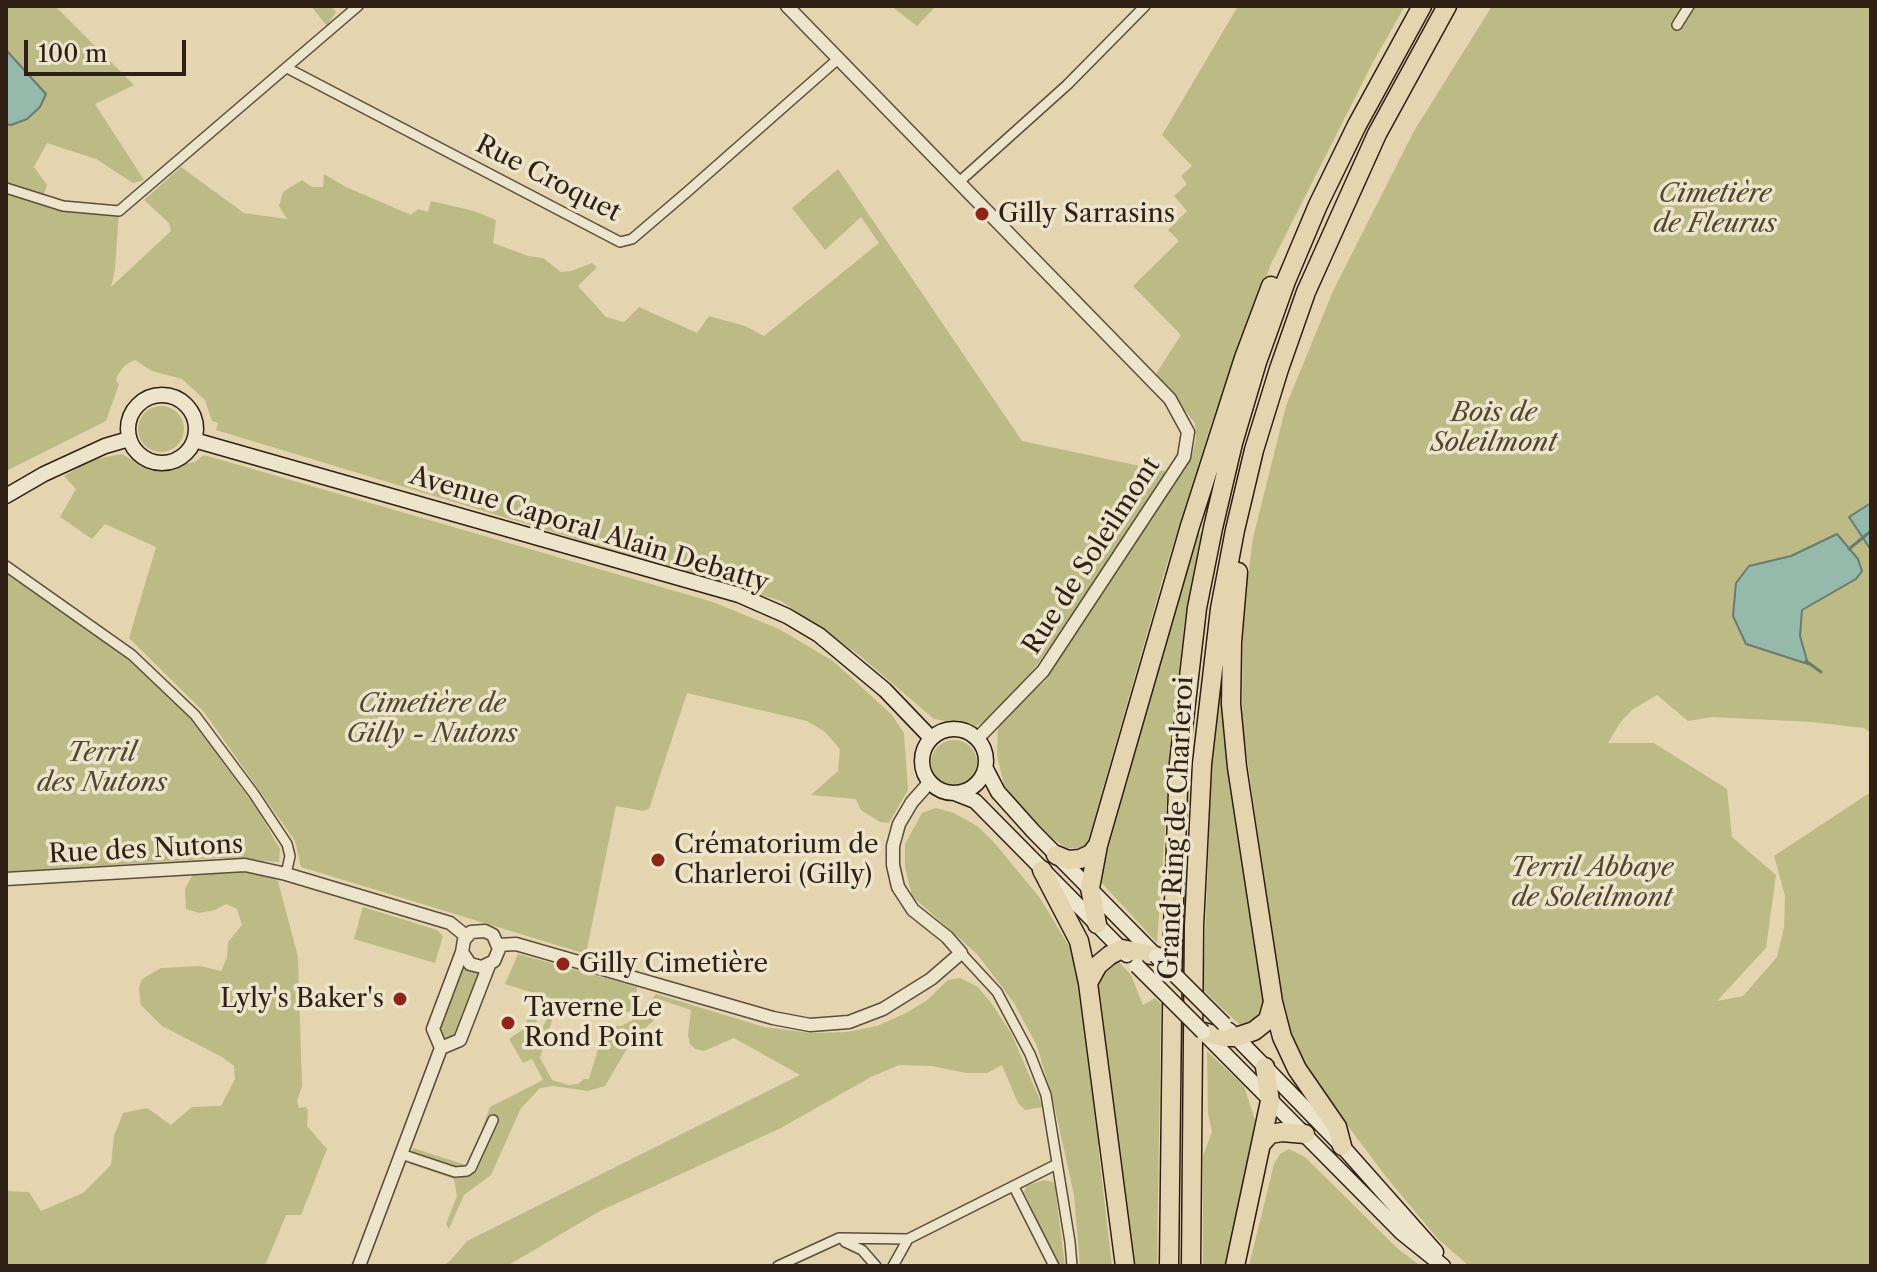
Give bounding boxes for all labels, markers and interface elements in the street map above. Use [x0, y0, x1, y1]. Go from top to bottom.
scale bar [28, 24, 190, 74]
text: 100 m [38, 39, 107, 68]
street label: Rue Croquet [470, 129, 626, 229]
park label: Cimetière de Fleurus [1653, 178, 1777, 240]
place label: Gilly Sarrasins [998, 198, 1175, 230]
marker: Gilly Sarrasins [973, 205, 991, 223]
park label: Bois de Soleilmont [1431, 397, 1557, 458]
street label: Rue de Soleilmont [1017, 452, 1167, 660]
street label: Avenue Caporal Alain Debatty [406, 460, 772, 600]
street label: Grand Ring de Charleroi [1153, 676, 1201, 980]
park label: Cimetière de Gilly - Nutons [346, 688, 518, 750]
park label: Terril des Nutons [37, 737, 167, 798]
street label: Rue des Nutons [48, 829, 244, 871]
place label: Crématorium de Charleroi (Gilly) [674, 829, 879, 890]
marker: Crématorium de Charleroi (Gilly) [649, 851, 667, 869]
park label: Terril Abbaye de Soleilmont [1511, 852, 1673, 914]
place label: Gilly Cimetière [579, 948, 768, 980]
marker: Gilly Cimetière [554, 955, 572, 973]
place label: Lyly's Baker's [220, 983, 384, 1015]
marker: Lyly's Baker's [391, 990, 409, 1008]
place label: Taverne Le Rond Point [524, 992, 664, 1054]
marker: Taverne Le Rond Point [499, 1014, 517, 1032]

